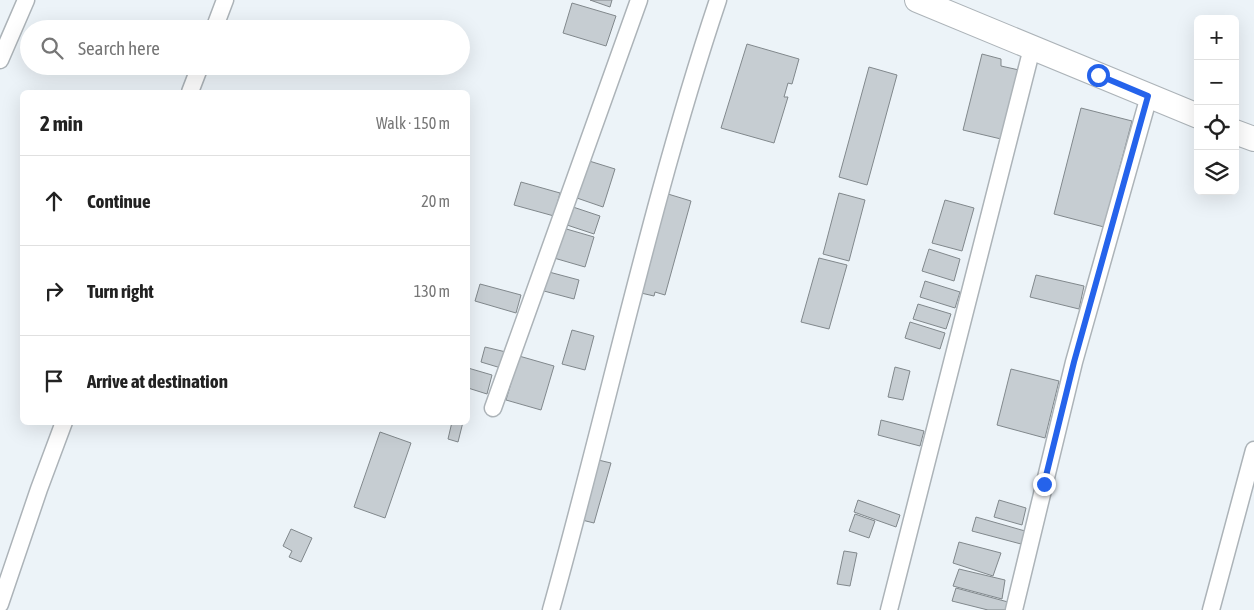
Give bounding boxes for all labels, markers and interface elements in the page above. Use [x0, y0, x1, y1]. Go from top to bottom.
map controls [1194, 15, 1239, 195]
button: + [1194, 15, 1239, 60]
search box [20, 20, 470, 75]
icon: search [38, 34, 66, 62]
text: Search here [78, 37, 160, 59]
button: − [1194, 60, 1239, 105]
route start [1087, 64, 1110, 87]
button: locate [1194, 105, 1239, 150]
text: 2 min [40, 111, 83, 135]
text: Walk · 150 m [376, 114, 450, 132]
button: layers [1194, 150, 1239, 195]
icon: ahead [40, 187, 68, 215]
text: Continue [87, 190, 151, 212]
text: 20 m [421, 192, 450, 210]
icon: right [40, 277, 68, 305]
text: Turn right [87, 280, 154, 302]
text: 130 m [414, 282, 450, 300]
icon: arrive [40, 367, 68, 395]
text: Arrive at destination [87, 370, 228, 392]
route end [1033, 473, 1056, 496]

